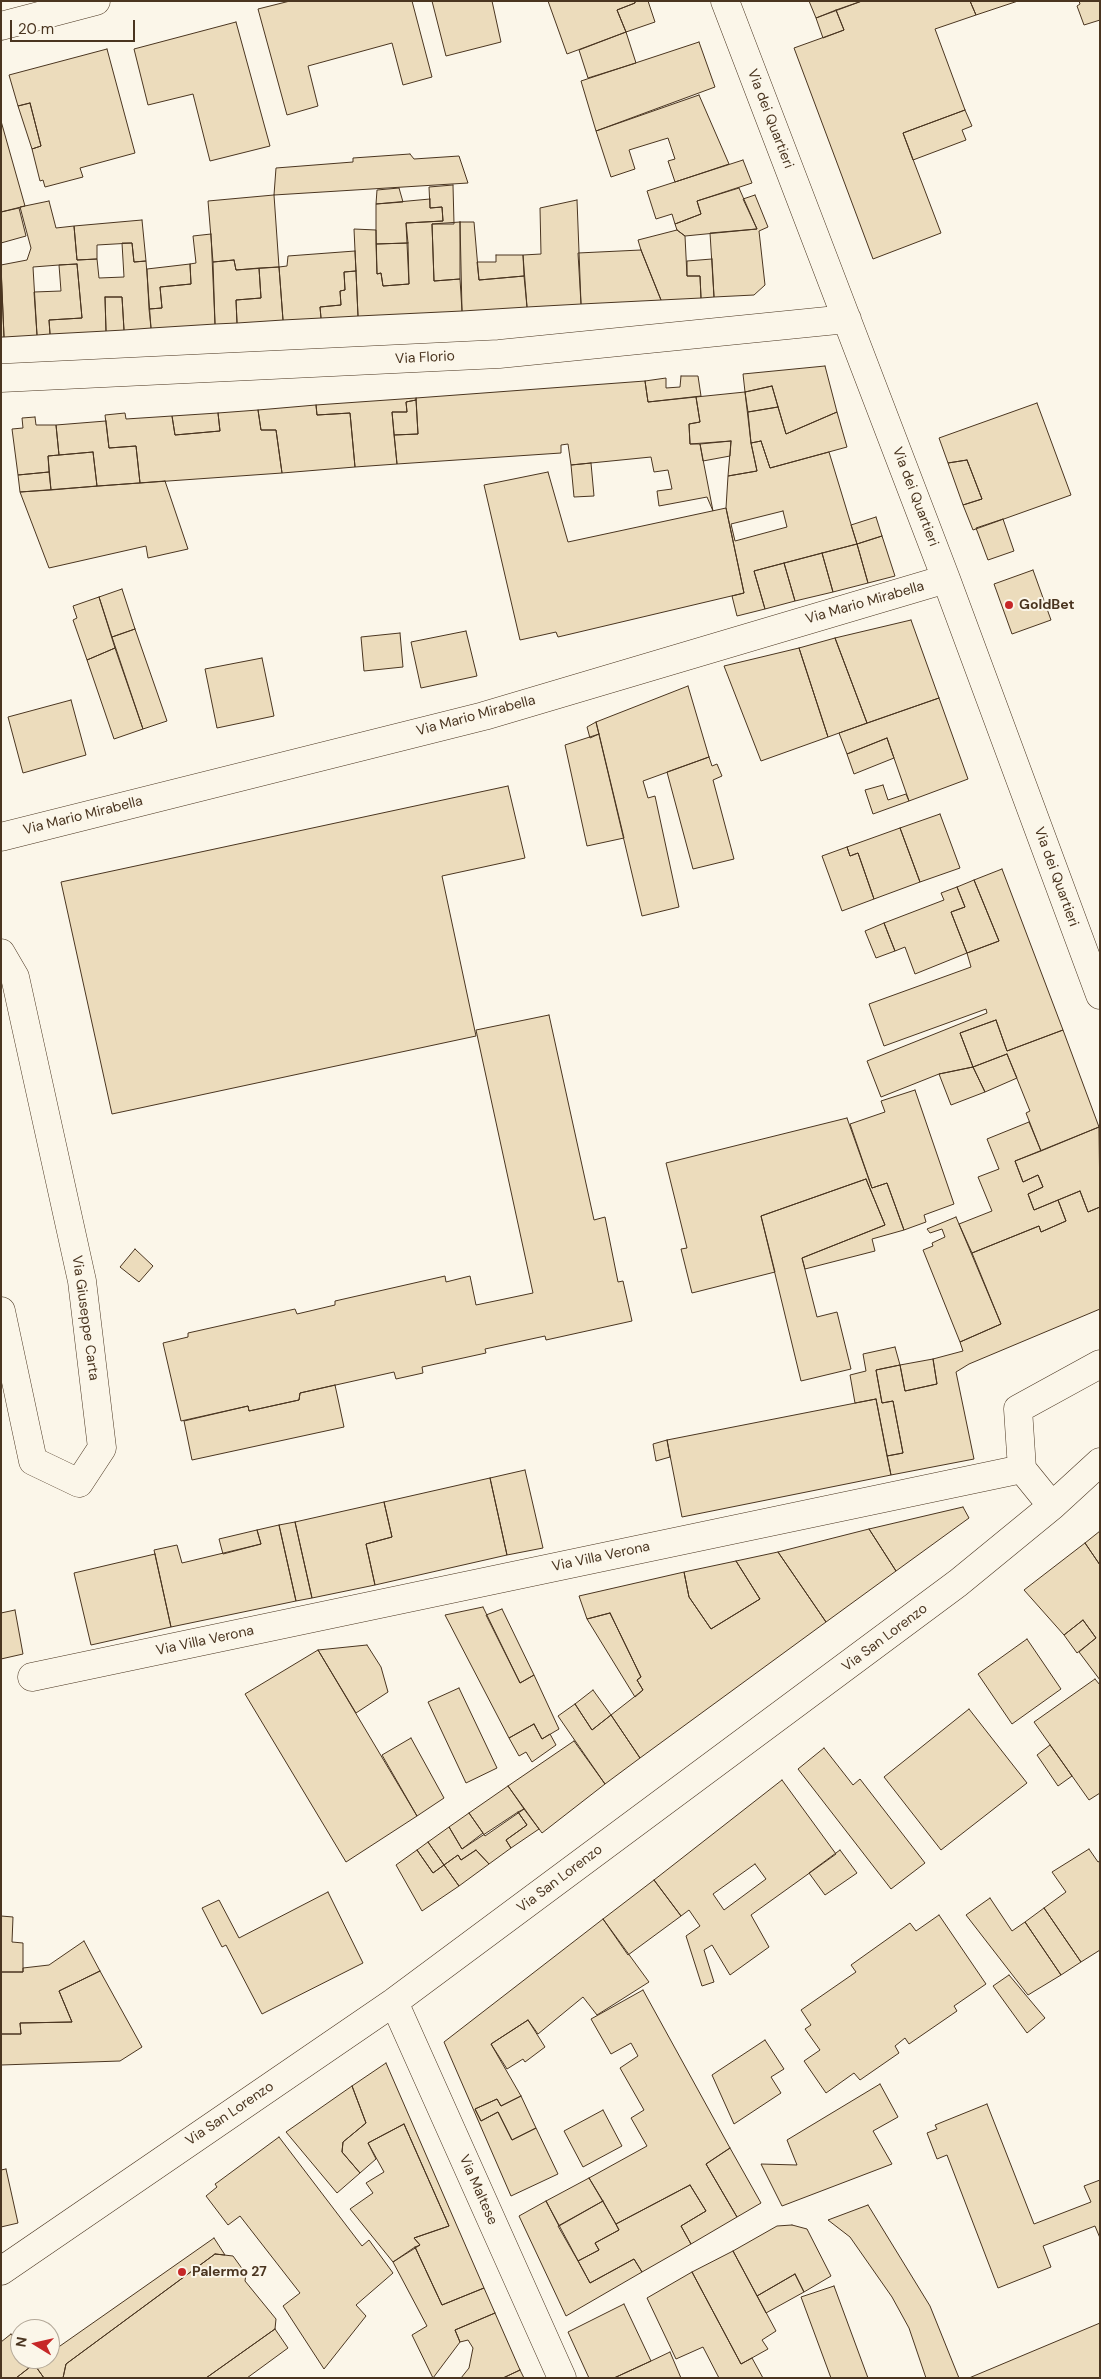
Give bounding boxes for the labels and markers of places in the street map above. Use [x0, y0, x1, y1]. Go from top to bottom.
place label: GoldBet [1019, 597, 1075, 613]
marker: GoldBet [1003, 599, 1015, 611]
place label: Palermo 27 [192, 2264, 267, 2280]
marker: Palermo 27 [176, 2266, 188, 2278]

